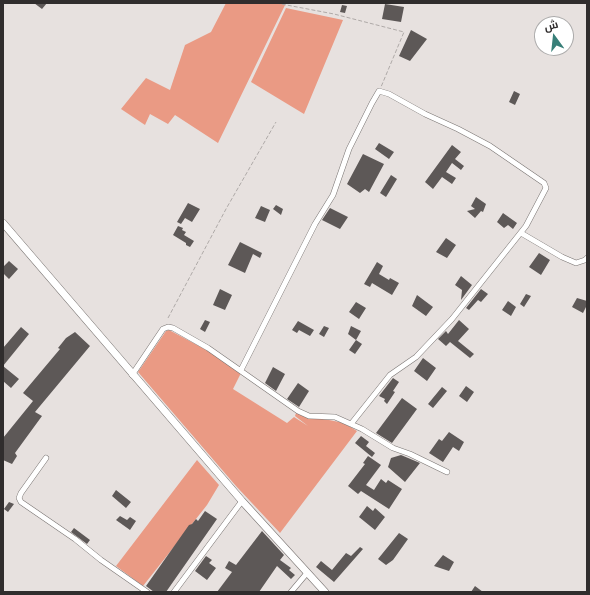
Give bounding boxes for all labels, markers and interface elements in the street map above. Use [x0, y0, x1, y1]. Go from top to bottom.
north arrow [534, 16, 574, 56]
text: ش [543, 17, 560, 34]

